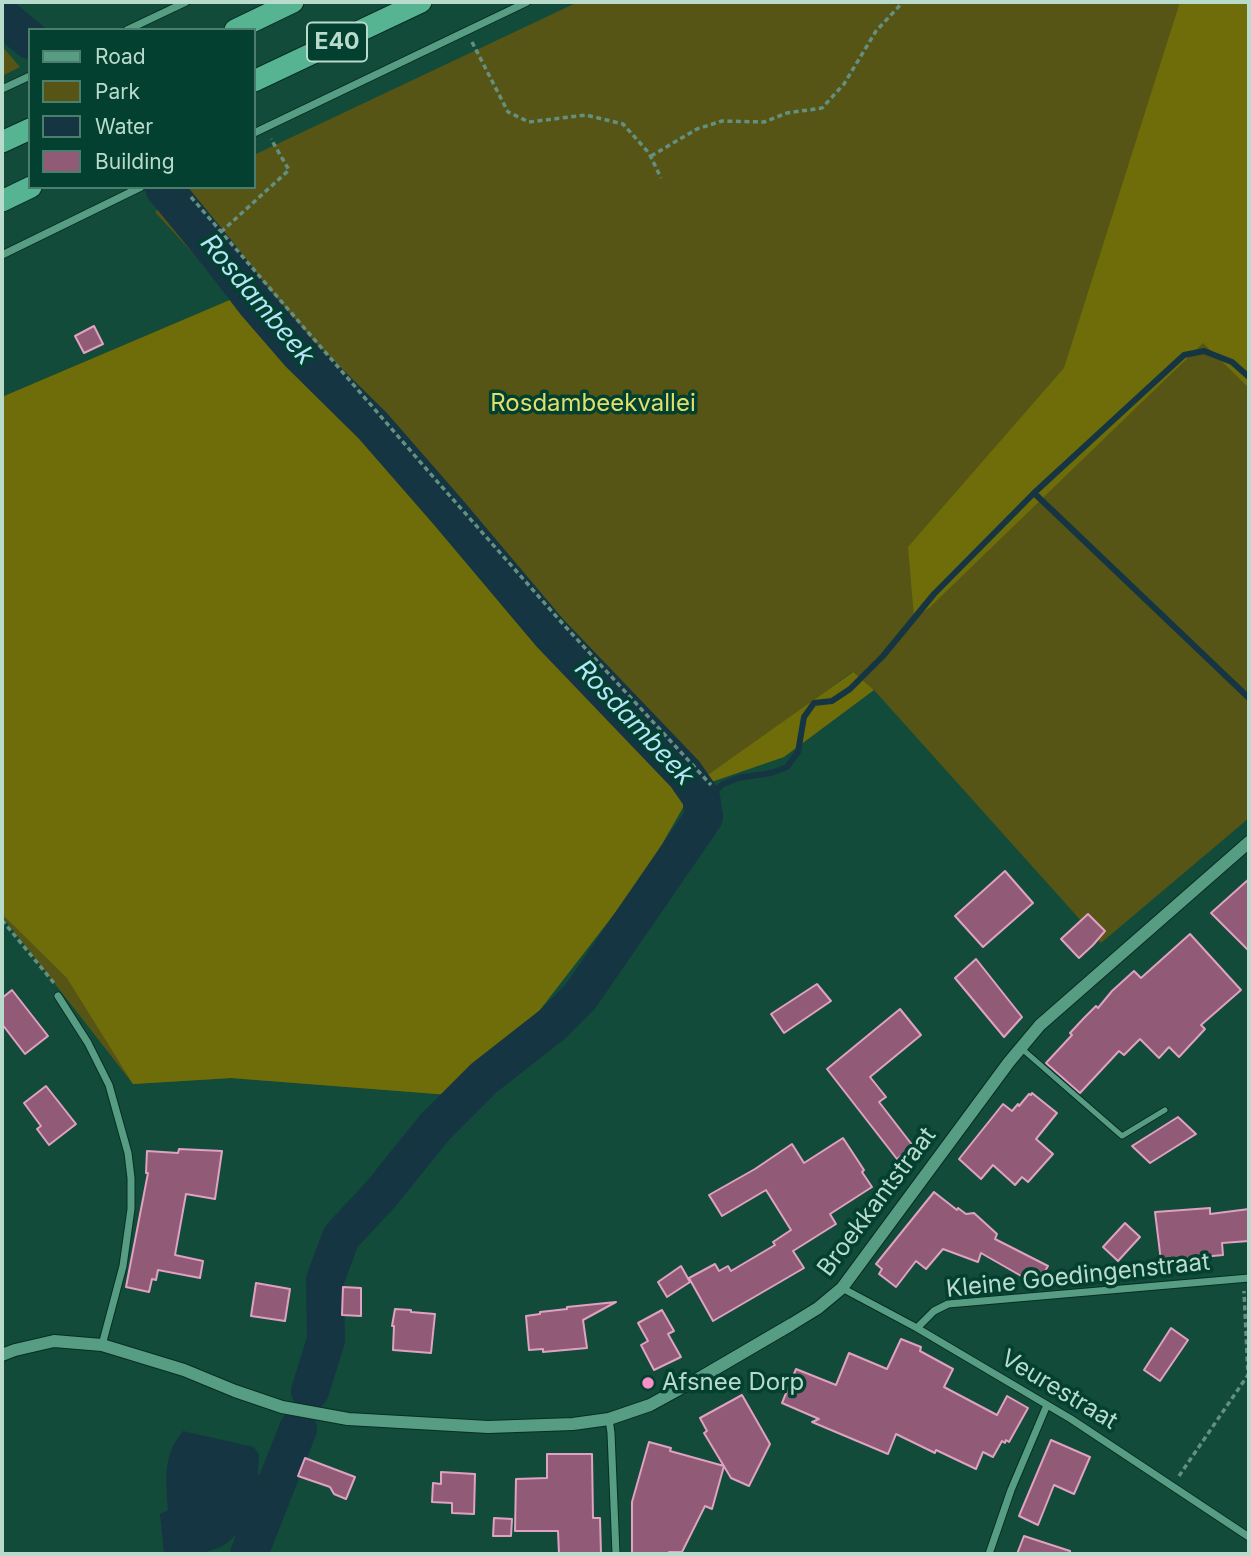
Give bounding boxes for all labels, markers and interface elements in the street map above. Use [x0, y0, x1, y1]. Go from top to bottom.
road number: E40 [307, 22, 367, 61]
legend [28, 28, 256, 189]
text: Road [95, 44, 146, 69]
text: Park [95, 79, 140, 104]
text: Water [95, 114, 153, 139]
text: Building [95, 149, 175, 174]
water label: Rosdambeek [193, 229, 321, 371]
park label: Rosdambeekvallei [490, 390, 696, 418]
water label: Rosdambeek [568, 654, 700, 792]
street label: Broekkantstraat [812, 1122, 942, 1282]
street label: Kleine Goedingenstraat [945, 1248, 1211, 1304]
street label: Veurestraat [996, 1344, 1122, 1436]
place label: Afsnee Dorp [662, 1369, 804, 1397]
marker: Afsnee Dorp [640, 1375, 656, 1391]

